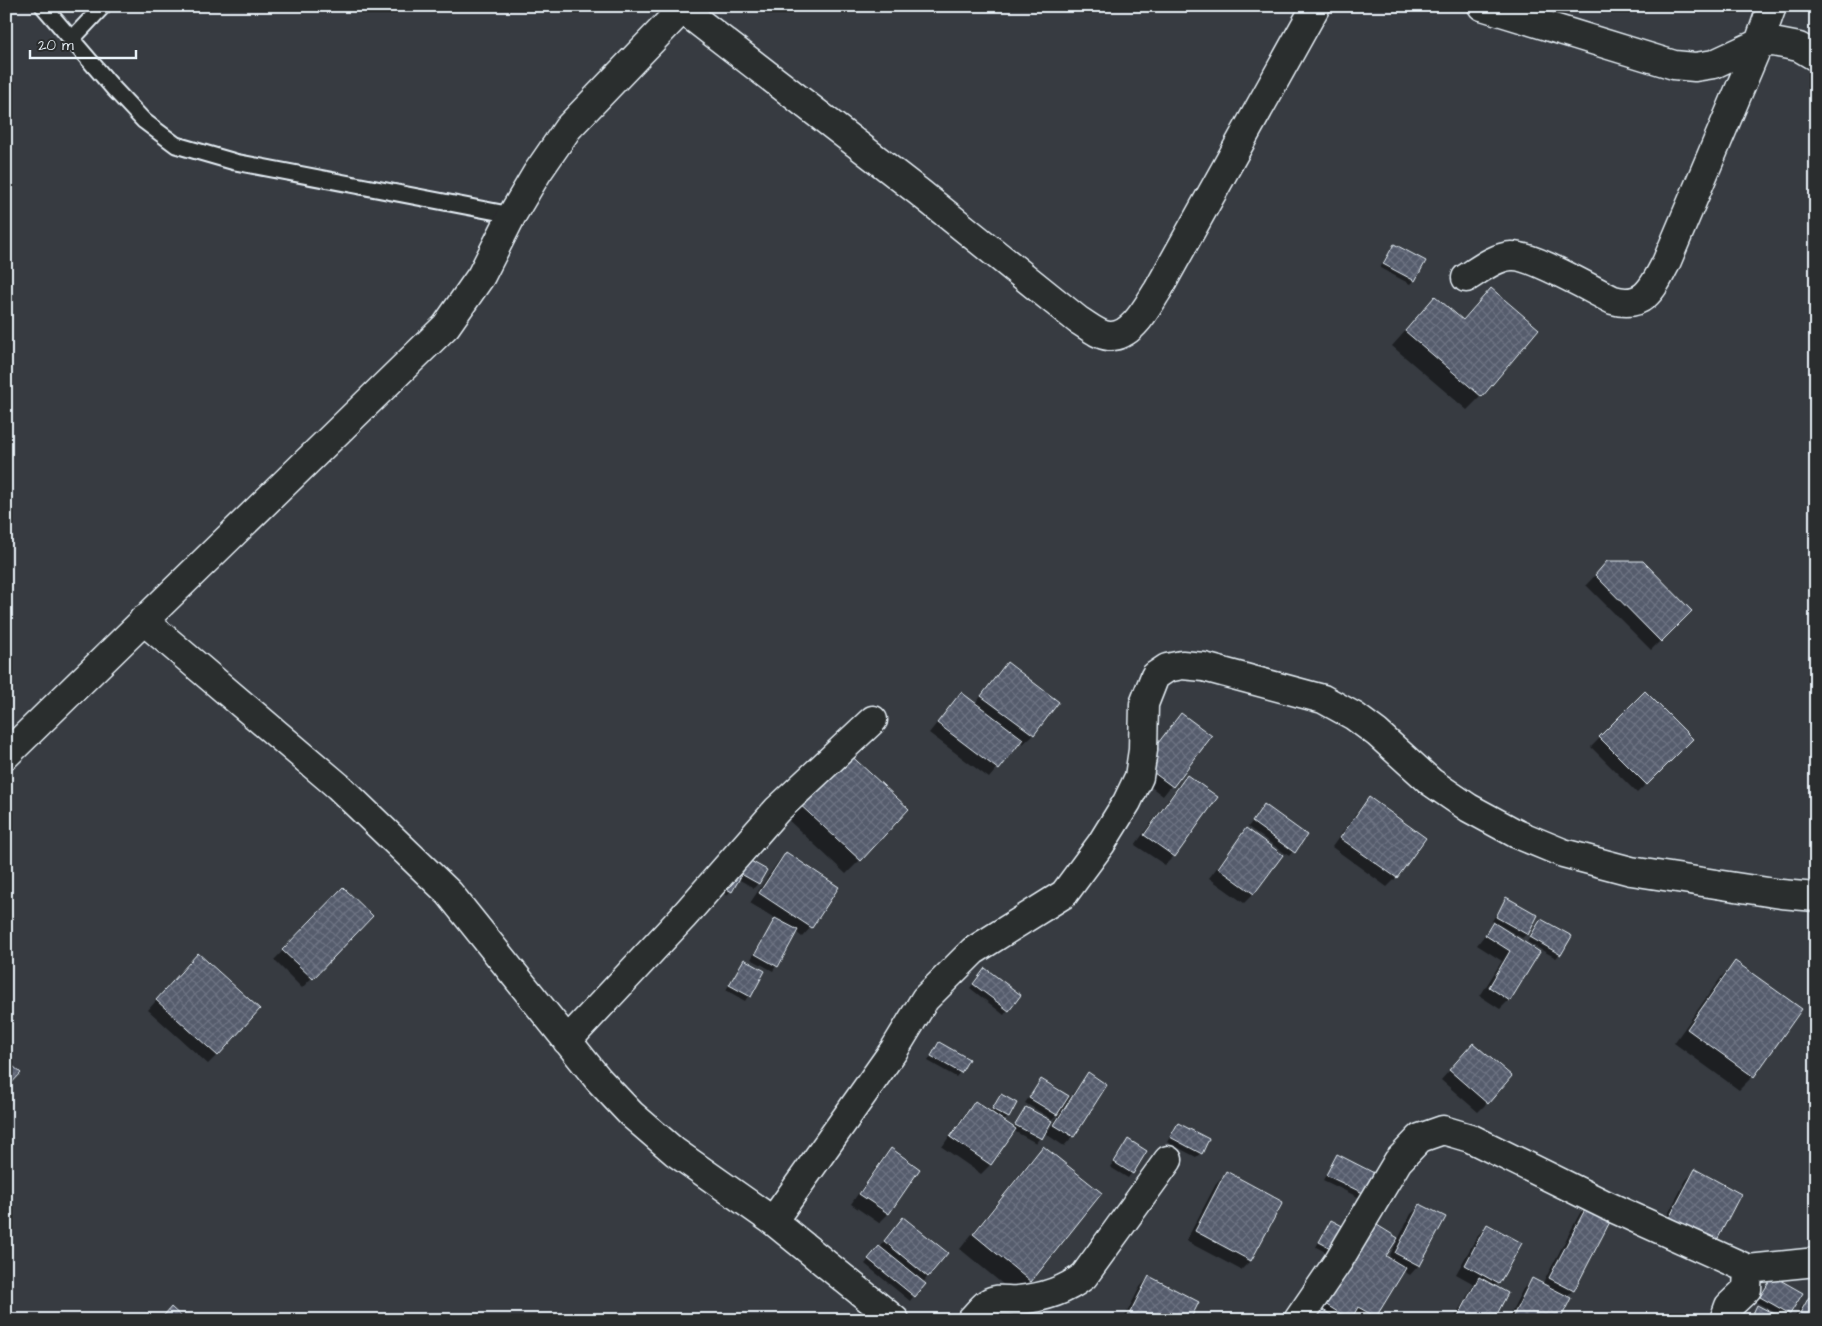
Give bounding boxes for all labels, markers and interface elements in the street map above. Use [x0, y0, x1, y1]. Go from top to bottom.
scale bar [30, 28, 136, 60]
text: 20 m [38, 35, 74, 56]

